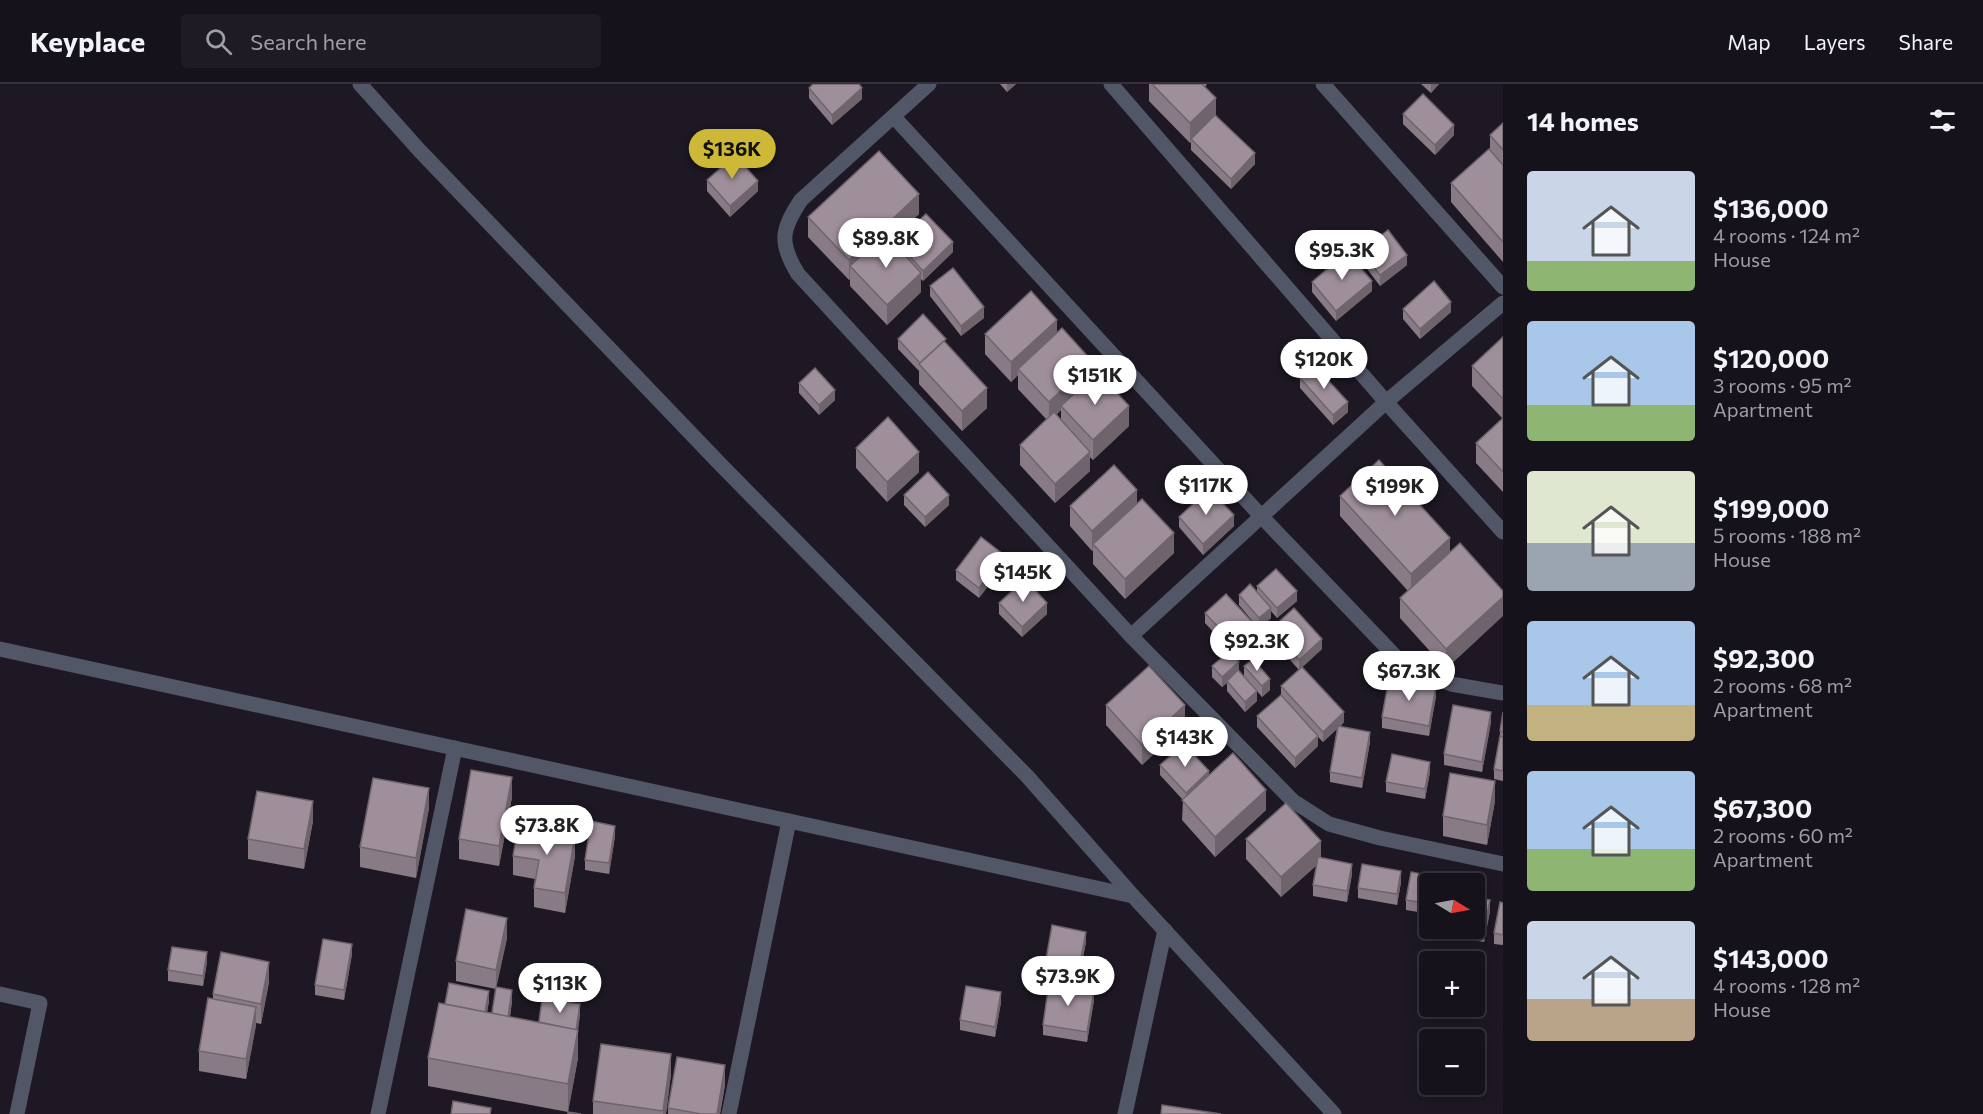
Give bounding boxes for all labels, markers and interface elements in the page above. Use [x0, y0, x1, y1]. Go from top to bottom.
search box [181, 14, 601, 68]
text: Keyplace [30, 24, 145, 58]
icon: search [202, 25, 235, 58]
text: Search here [250, 28, 367, 55]
text: Map [1727, 29, 1771, 54]
text: Layers [1804, 29, 1866, 54]
text: Share [1899, 29, 1953, 54]
icon: filters [1926, 104, 1959, 137]
text: 14 homes [1527, 105, 1639, 136]
pin: $136K [690, 129, 774, 180]
text: $136K [703, 136, 761, 160]
text: $136,000 [1713, 192, 1829, 223]
icon: home [1575, 195, 1647, 267]
pin: $89.8K [837, 218, 935, 269]
text: 4 rooms · 124 m² [1713, 223, 1860, 247]
text: $89.8K [852, 225, 920, 249]
pin: $95.3K [1293, 230, 1391, 281]
text: $95.3K [1309, 237, 1375, 261]
text: House [1713, 247, 1771, 271]
pin: $120K [1282, 339, 1366, 390]
text: $120,000 [1713, 342, 1829, 373]
icon: home [1575, 345, 1647, 417]
text: $120K [1294, 346, 1354, 370]
pin: $151K [1053, 355, 1137, 406]
text: $151K [1067, 362, 1123, 386]
text: 3 rooms · 95 m² [1713, 373, 1852, 397]
text: Apartment [1713, 397, 1813, 421]
pin: $117K [1164, 465, 1248, 516]
pin: $199K [1353, 466, 1437, 517]
text: $117K [1179, 472, 1233, 496]
text: $199K [1365, 473, 1425, 497]
text: $199,000 [1713, 492, 1829, 523]
icon: home [1575, 495, 1647, 567]
text: 5 rooms · 188 m² [1713, 523, 1861, 547]
text: House [1713, 547, 1771, 571]
pin: $145K [981, 552, 1065, 603]
text: $145K [994, 559, 1052, 583]
pin: $92.3K [1208, 621, 1306, 672]
text: $92.3K [1224, 628, 1290, 652]
text: $92,300 [1713, 642, 1815, 673]
icon: home [1575, 645, 1647, 717]
pin: $67.3K [1360, 651, 1458, 702]
text: $67.3K [1377, 658, 1441, 682]
text: 2 rooms · 68 m² [1713, 673, 1852, 697]
text: Apartment [1713, 697, 1813, 721]
pin: $143K [1143, 717, 1227, 768]
text: $143K [1156, 724, 1214, 748]
text: $67,300 [1713, 792, 1812, 823]
icon: home [1575, 795, 1647, 867]
pin: $73.8K [498, 805, 596, 856]
text: $73.8K [514, 812, 580, 836]
text: 2 rooms · 60 m² [1713, 823, 1853, 847]
text: Apartment [1713, 847, 1813, 871]
north arrow [1419, 873, 1485, 939]
map controls [1419, 873, 1485, 1095]
text: $143,000 [1713, 942, 1828, 973]
icon: home [1575, 945, 1647, 1017]
button: + [1419, 951, 1485, 1017]
pin: $73.9K [1019, 956, 1117, 1007]
pin: $113K [518, 963, 602, 1014]
text: $73.9K [1035, 963, 1101, 987]
text: $113K [532, 970, 588, 994]
text: 4 rooms · 128 m² [1713, 973, 1860, 997]
text: House [1713, 997, 1771, 1021]
button: − [1419, 1029, 1485, 1095]

